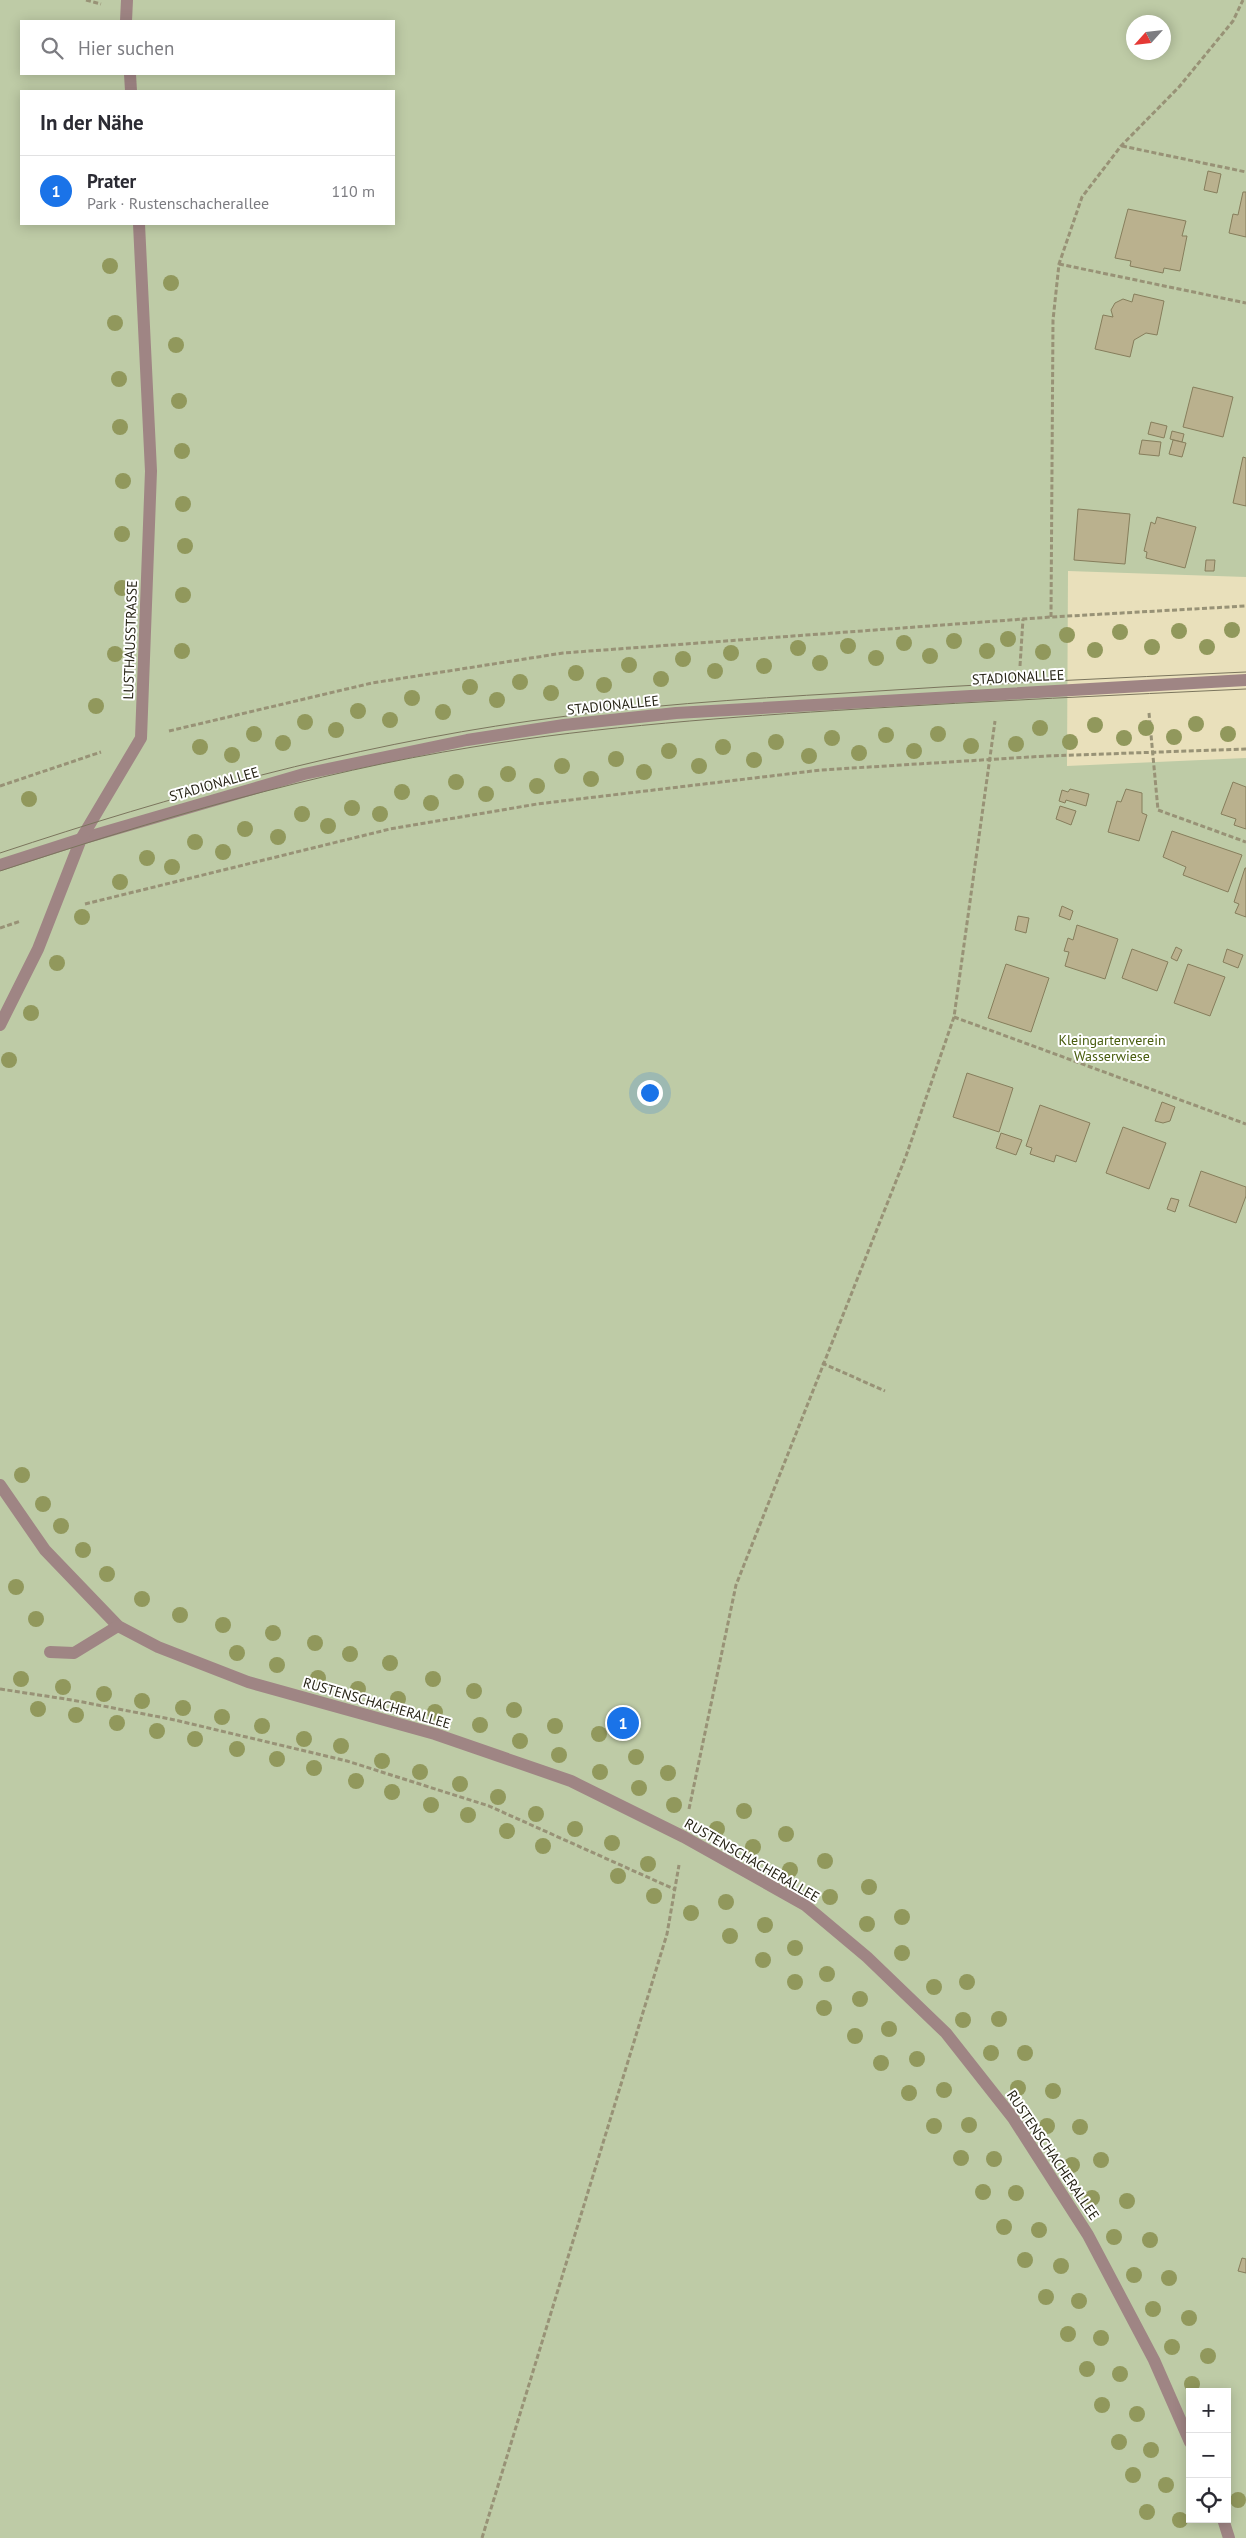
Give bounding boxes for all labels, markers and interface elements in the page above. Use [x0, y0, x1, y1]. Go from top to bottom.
north arrow [1126, 15, 1171, 60]
search box [20, 20, 395, 75]
icon: search [38, 34, 66, 62]
text: Hier suchen [78, 36, 174, 60]
text: In der Nähe [40, 109, 144, 136]
text: Prater [87, 169, 136, 193]
text: 1 [51, 181, 61, 201]
text: 110 m [332, 181, 375, 201]
text: Park · Rustenschacherallee [87, 193, 269, 213]
street label: LUSTHAUSSTRASSE [119, 580, 141, 700]
street label: STADIONALLEE [971, 666, 1065, 688]
street label: STADIONALLEE [566, 691, 660, 719]
street label: STADIONALLEE [167, 763, 261, 805]
park label: Kleingartenverein Wasserwiese [1058, 1031, 1166, 1065]
your location [637, 1080, 663, 1106]
street label: RUSTENSCHACHERALLEE [301, 1673, 453, 1733]
pin: 1 [607, 1704, 639, 1742]
street label: RUSTENSCHACHERALLEE [681, 1814, 823, 1906]
street label: RUSTENSCHACHERALLEE [1003, 2087, 1103, 2223]
map controls [1186, 2388, 1231, 2523]
button: + [1186, 2388, 1231, 2433]
button: − [1186, 2433, 1231, 2478]
button: locate [1186, 2478, 1231, 2523]

